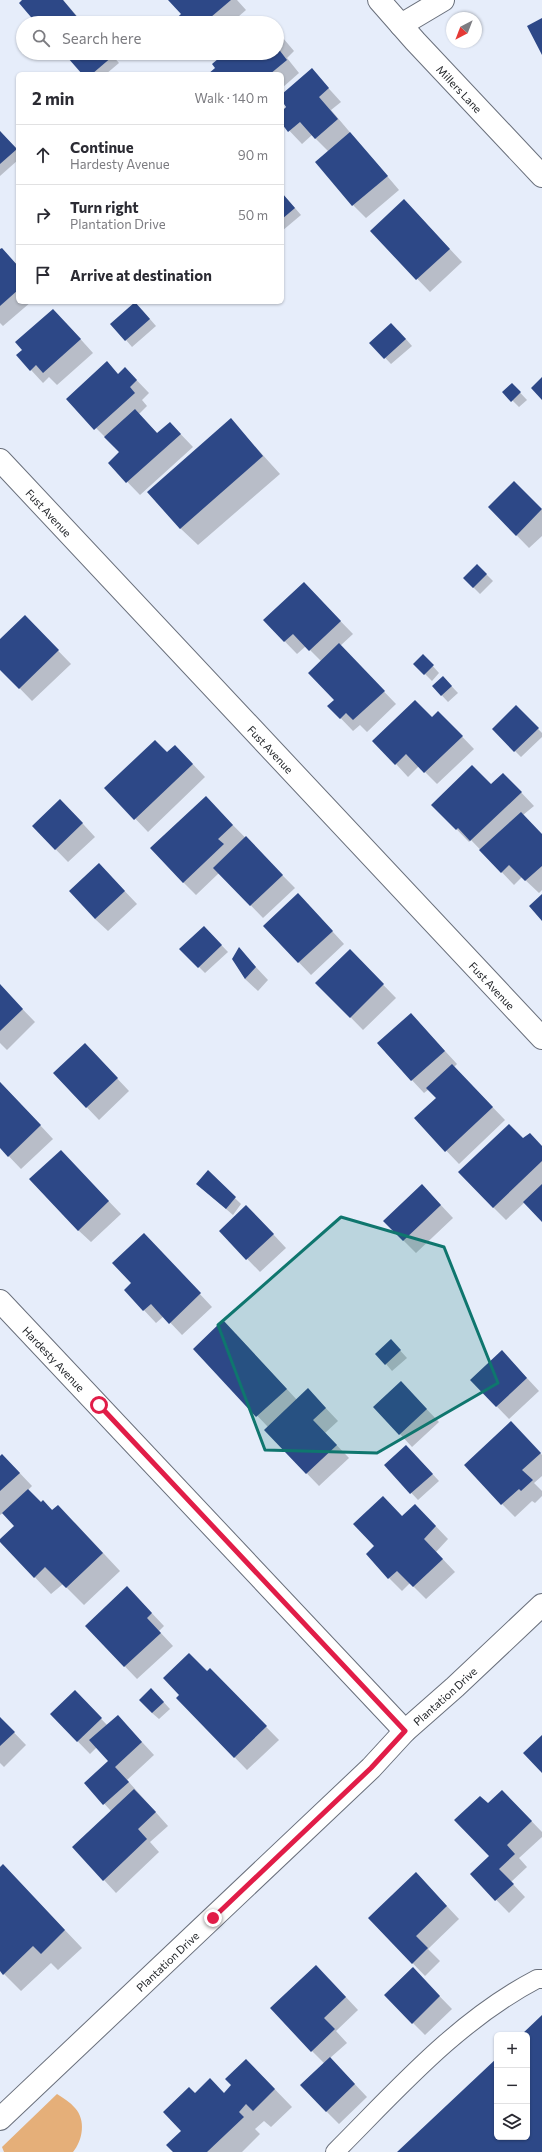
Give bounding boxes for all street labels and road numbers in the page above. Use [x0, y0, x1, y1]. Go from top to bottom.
street label: Millers Lane [434, 62, 485, 115]
street label: Fust Avenue [24, 486, 75, 539]
street label: Fust Avenue [245, 722, 296, 776]
street label: Fust Avenue [467, 959, 518, 1012]
street label: Hardesty Avenue [20, 1323, 88, 1394]
street label: Plantation Drive [410, 1664, 479, 1728]
street label: Plantation Drive [133, 1928, 201, 1993]

